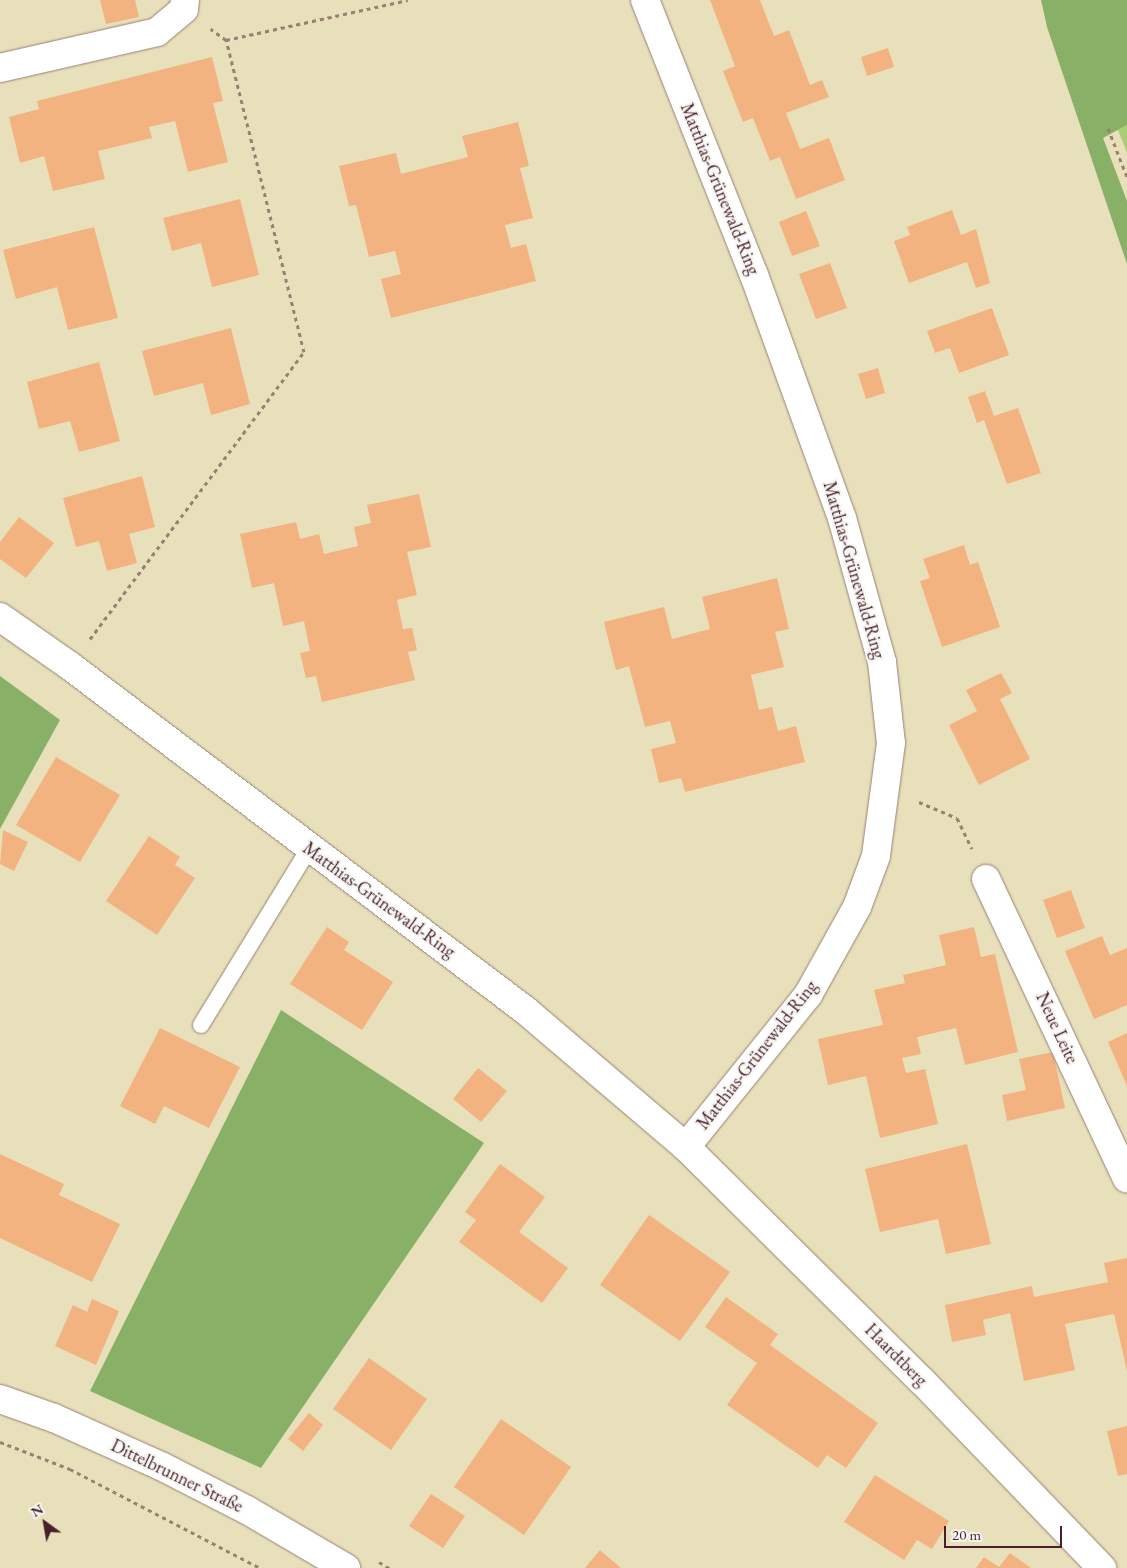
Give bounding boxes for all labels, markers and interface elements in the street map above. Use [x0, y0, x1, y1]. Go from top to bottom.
street label: Matthias-Grünewald-Ring [676, 100, 764, 278]
street label: Matthias-Grünewald-Ring [818, 479, 890, 661]
street label: Matthias-Grünewald-Ring [299, 837, 459, 963]
street label: Matthias-Grünewald-Ring [692, 976, 822, 1134]
street label: Neue Leite [1031, 989, 1083, 1067]
street label: Haardtberg [860, 1319, 932, 1391]
street label: Dittelbrunner Straße [107, 1435, 247, 1517]
north arrow [20, 1498, 70, 1548]
text: N [27, 1500, 47, 1521]
scale bar [947, 1516, 1064, 1548]
text: 20 m [952, 1525, 981, 1544]

